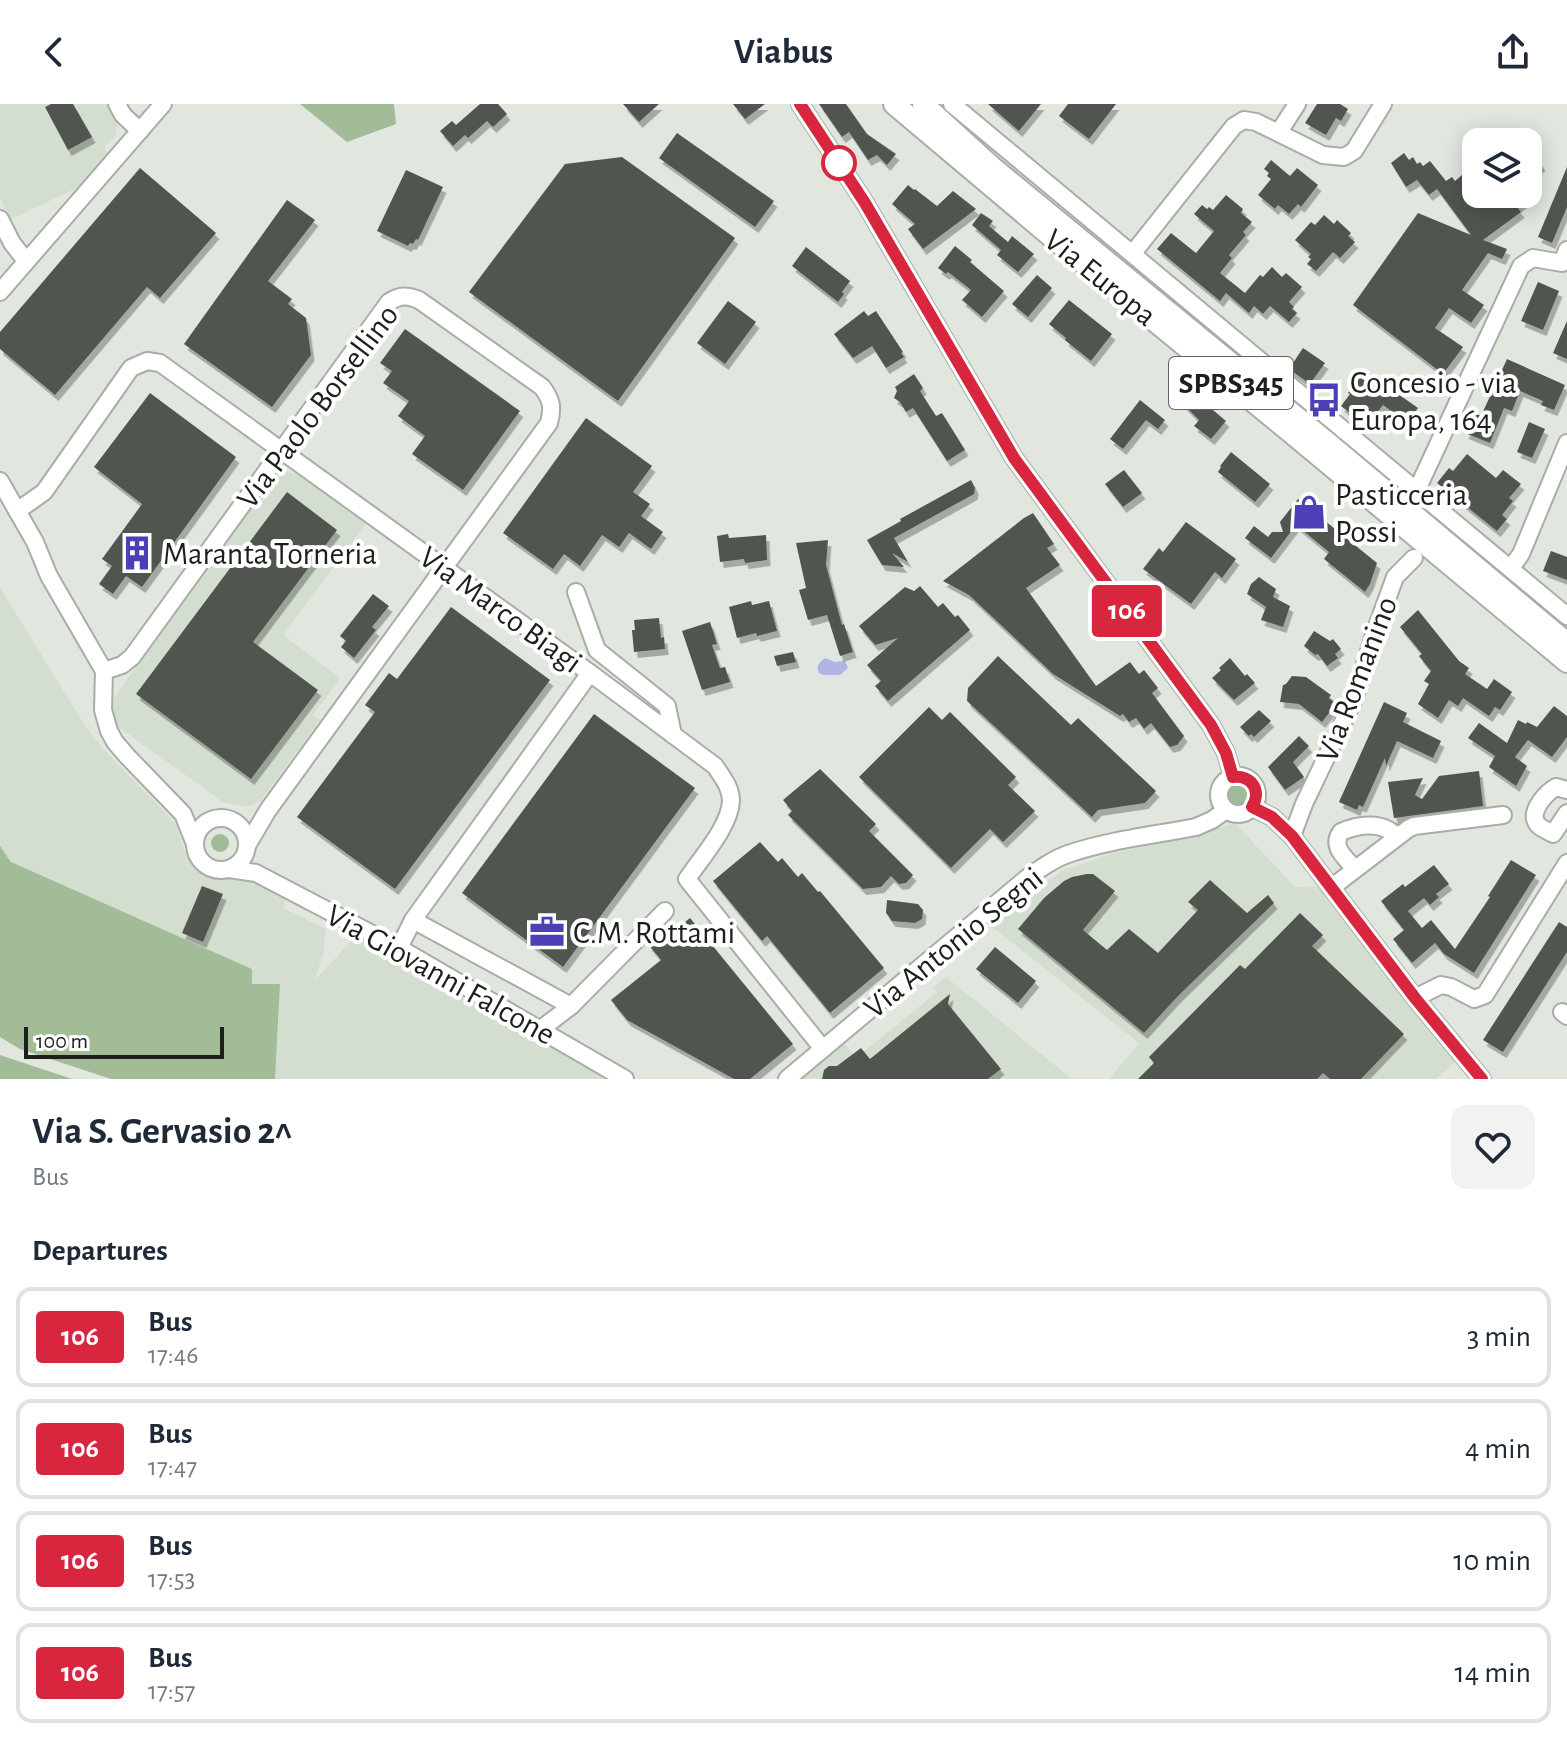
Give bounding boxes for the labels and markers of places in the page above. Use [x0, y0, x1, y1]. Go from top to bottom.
unlabelled marker [822, 146, 856, 180]
place label: Concesio - via Europa, 164 [1350, 367, 1517, 436]
bus stop icon: Concesio - via Europa, 164 [1305, 381, 1343, 419]
place label: Pasticceria Possi [1335, 479, 1468, 548]
shop icon: Pasticceria Possi [1290, 493, 1328, 531]
building icon: Maranta Torneria [118, 534, 156, 572]
place label: Maranta Torneria [163, 538, 377, 570]
office icon: C.M. Rottami [528, 913, 566, 951]
place label: C.M. Rottami [573, 917, 735, 949]

